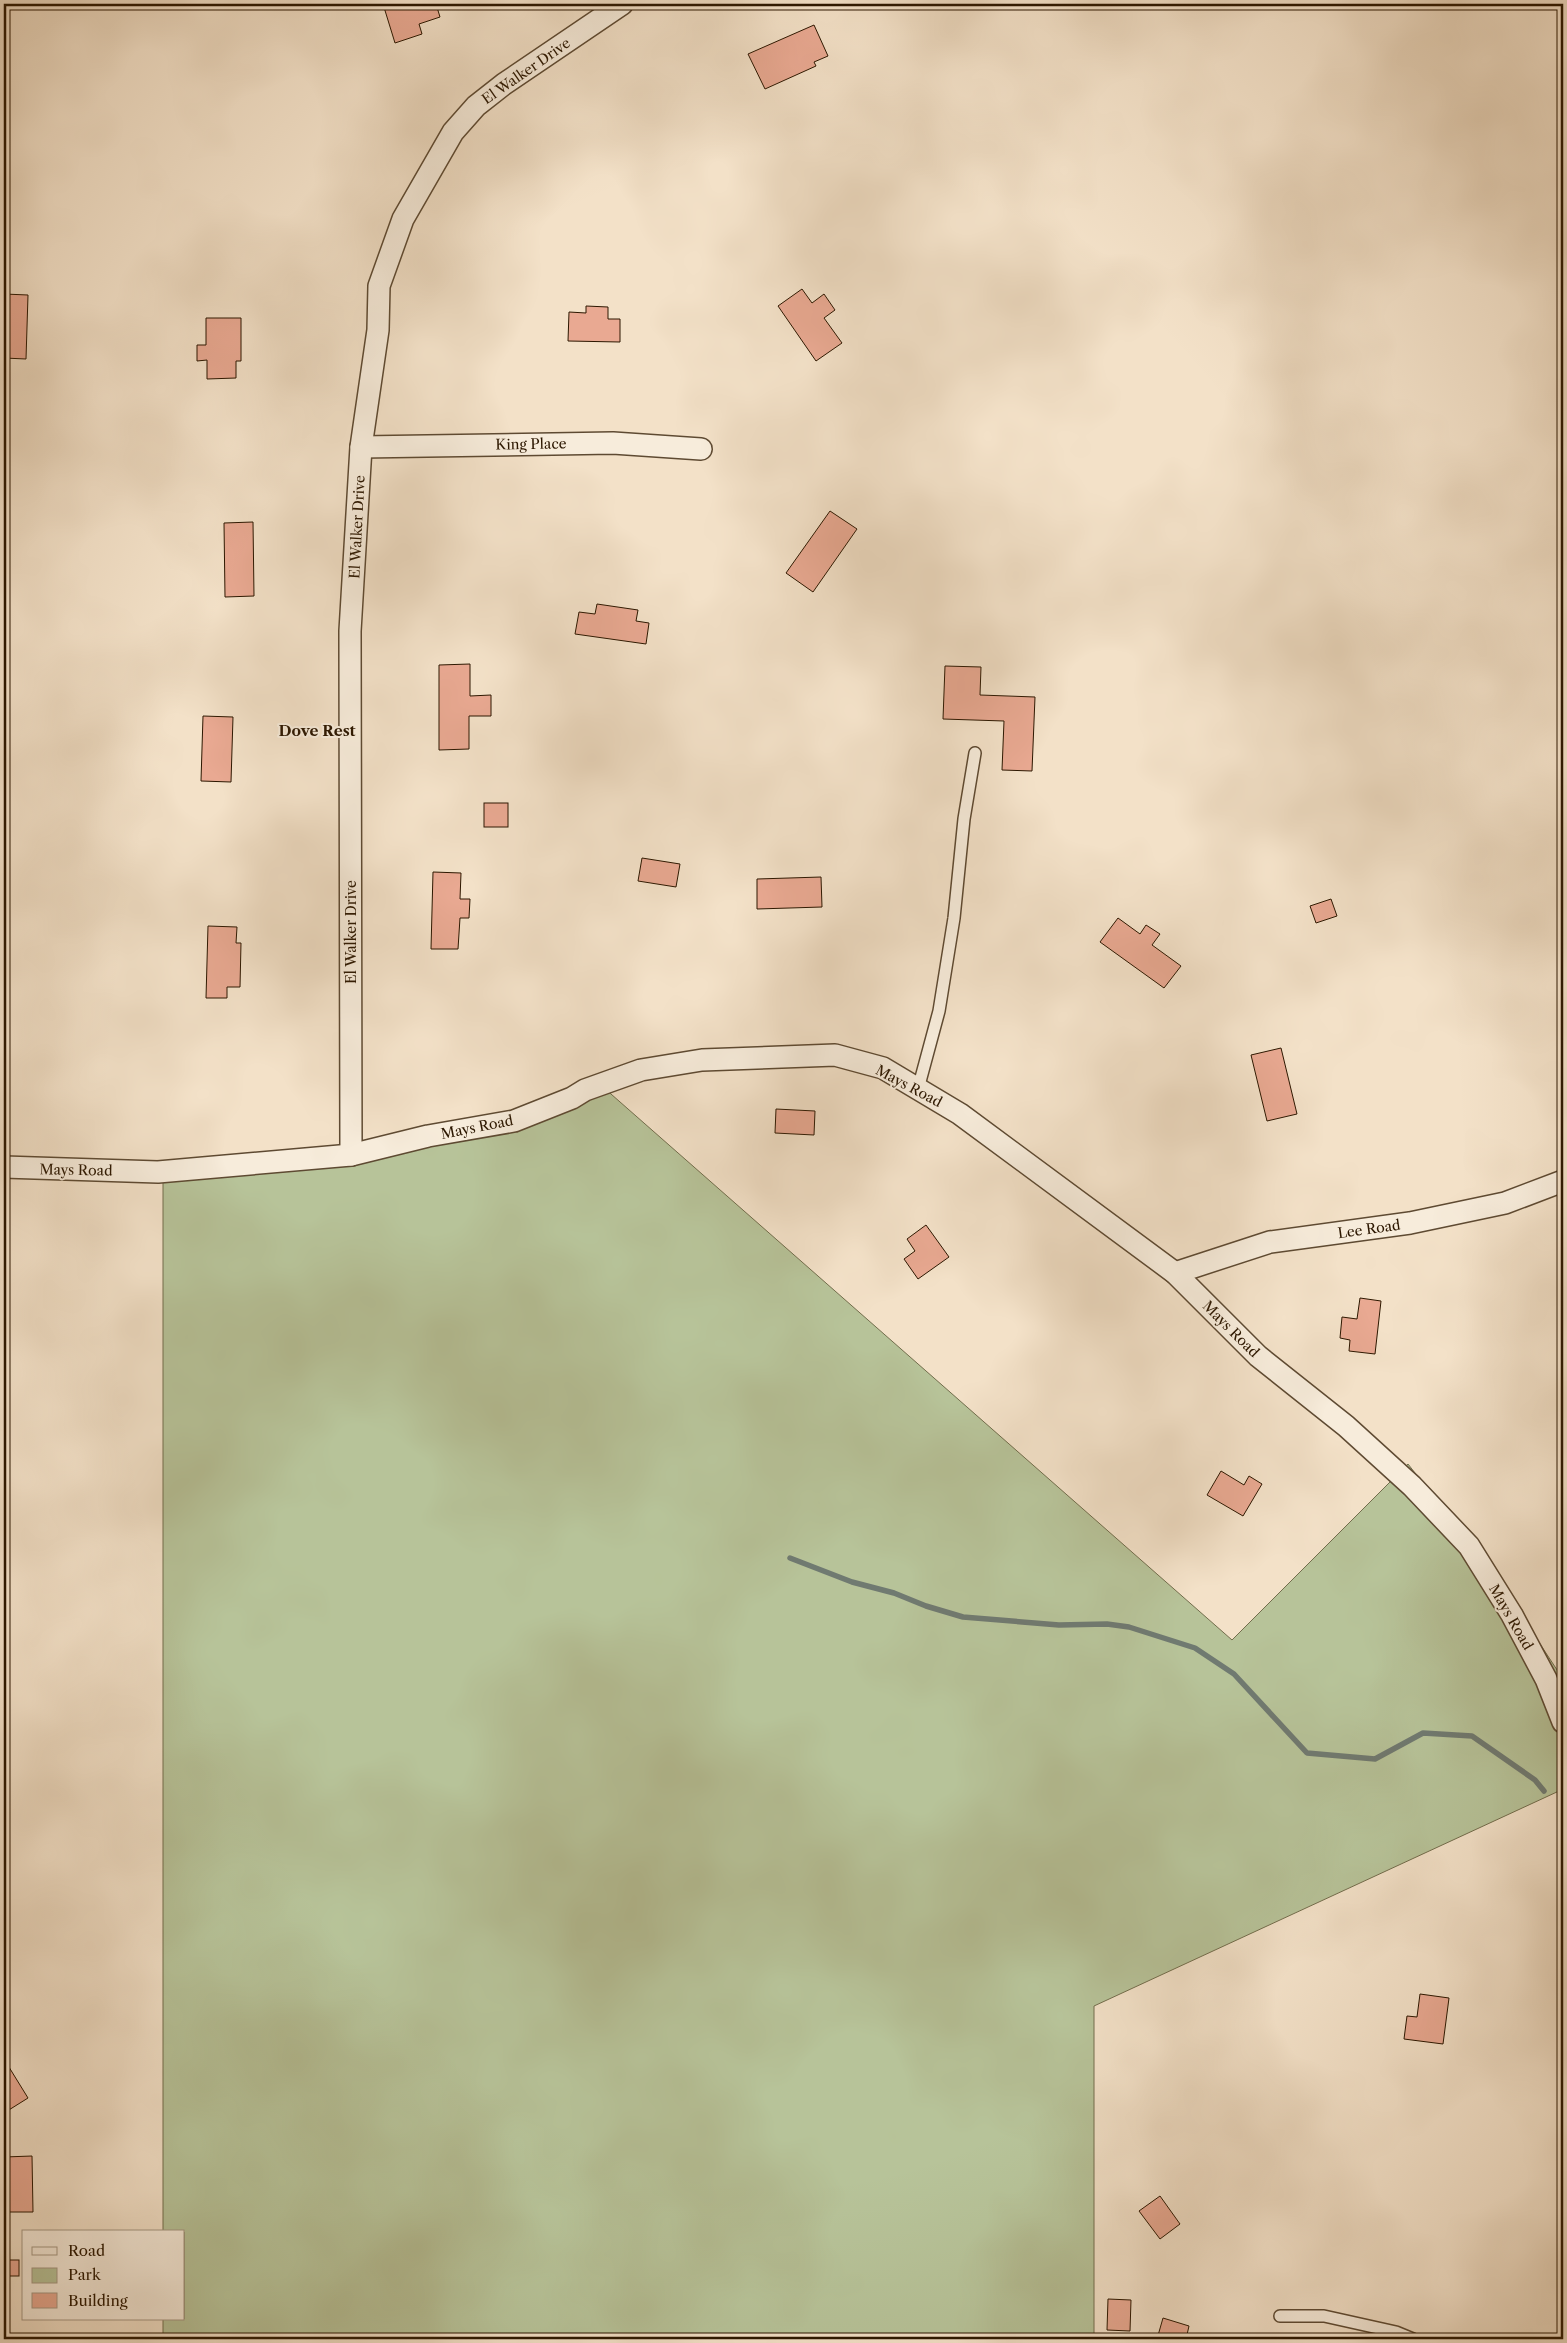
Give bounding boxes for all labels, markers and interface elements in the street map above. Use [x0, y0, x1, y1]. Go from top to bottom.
street label: El Walker Drive [478, 34, 574, 108]
street label: King Place [495, 434, 567, 454]
street label: El Walker Drive [345, 475, 369, 579]
district label: Dove Rest [278, 721, 356, 740]
street label: El Walker Drive [342, 880, 360, 984]
street label: Mays Road [873, 1061, 946, 1111]
street label: Mays Road [439, 1111, 515, 1143]
street label: Mays Road [39, 1160, 113, 1180]
street label: Lee Road [1336, 1216, 1402, 1242]
street label: Mays Road [1199, 1297, 1264, 1362]
street label: Mays Road [1485, 1581, 1537, 1654]
legend [22, 2230, 185, 2320]
text: Road [68, 2241, 105, 2260]
text: Park [68, 2265, 102, 2284]
text: Building [68, 2291, 128, 2310]

